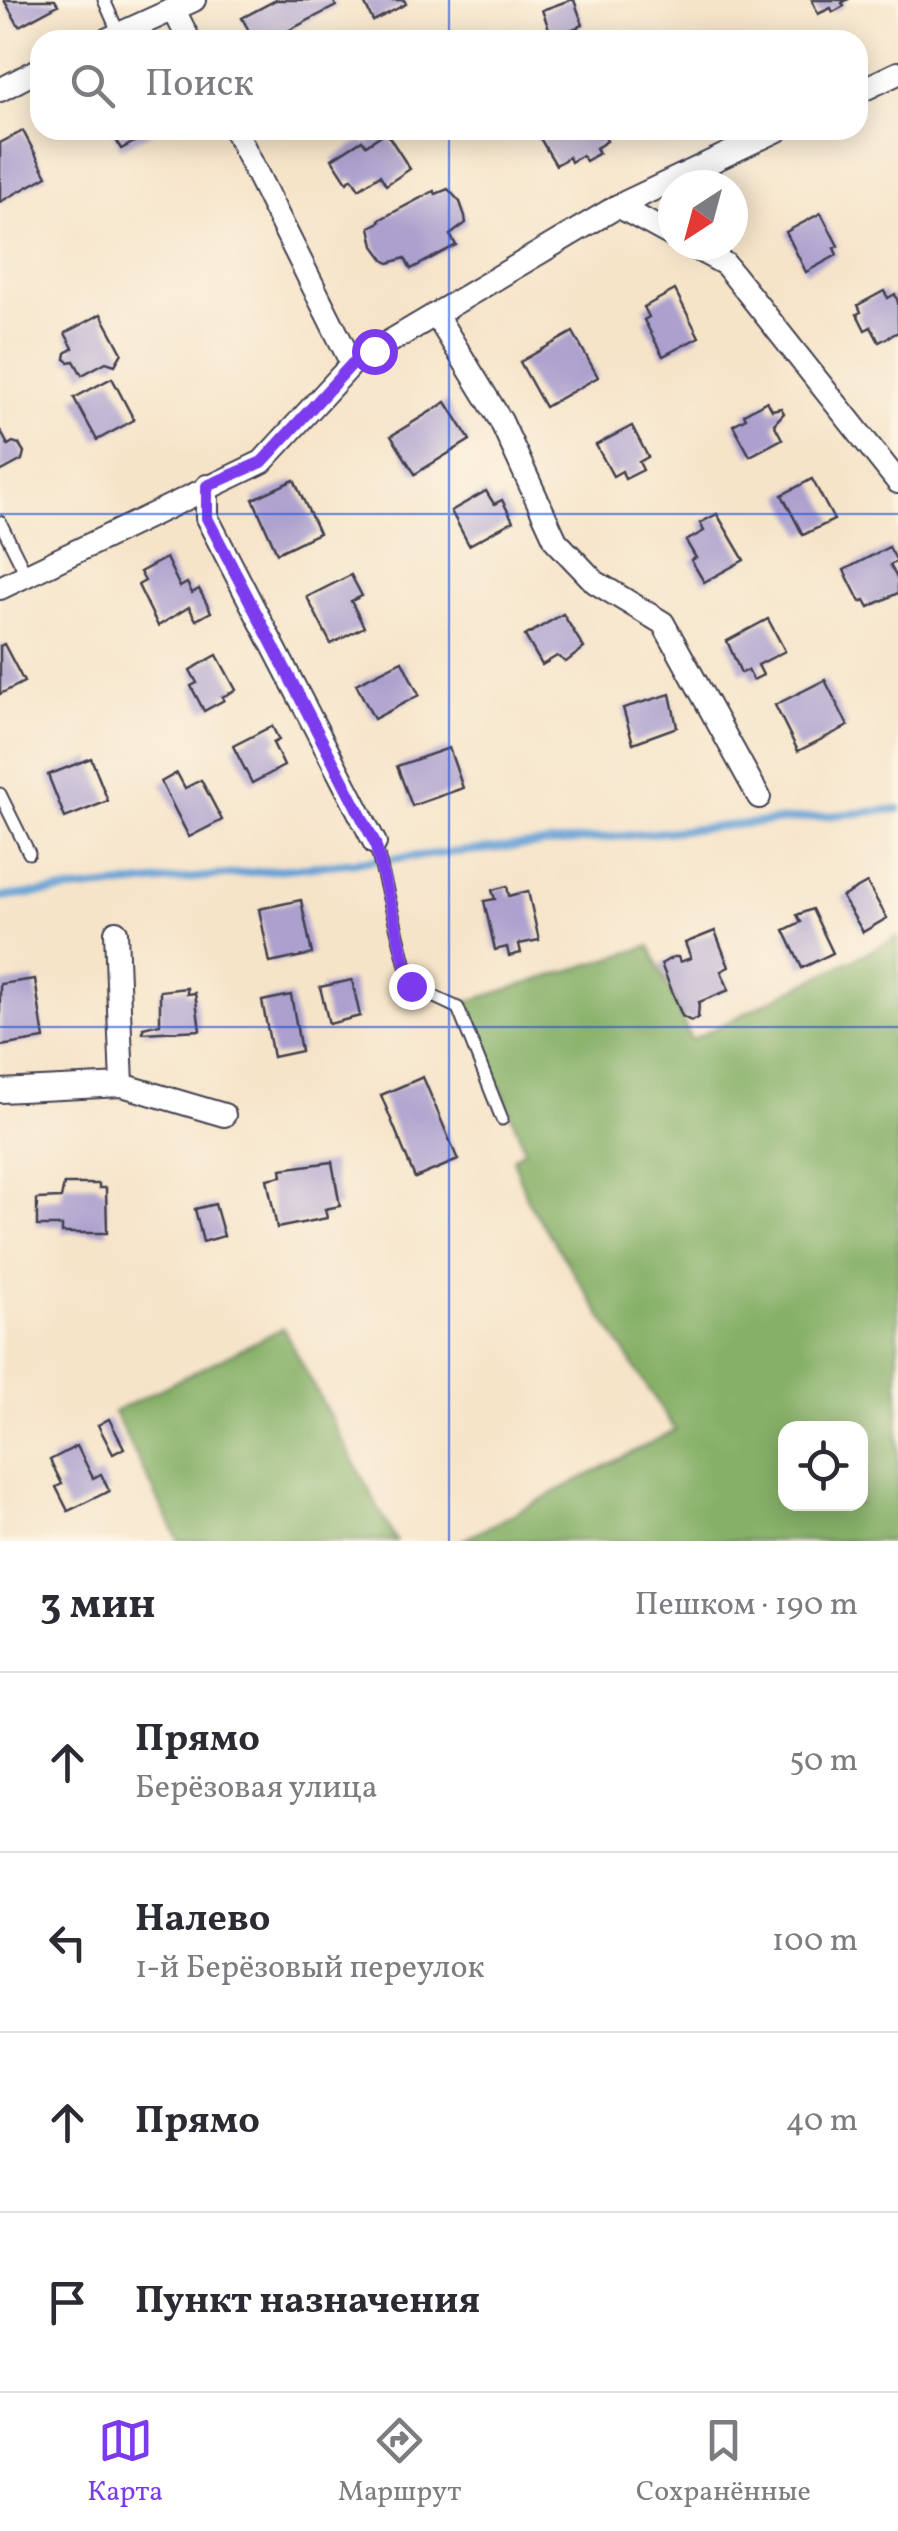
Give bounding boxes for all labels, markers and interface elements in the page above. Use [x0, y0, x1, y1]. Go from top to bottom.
search box [30, 30, 868, 140]
icon: search [65, 58, 120, 113]
text: Поиск [145, 59, 254, 112]
north arrow [658, 170, 748, 260]
route start [352, 329, 398, 375]
route end [389, 964, 435, 1010]
map controls [778, 1421, 868, 1511]
button: locate [778, 1421, 868, 1511]
text: 3 мин [40, 1577, 156, 1636]
text: Пешком · 190 m [635, 1584, 858, 1628]
text: Прямо [135, 1714, 260, 1767]
icon: ahead [40, 1735, 95, 1790]
text: 50 m [789, 1740, 858, 1784]
text: Берёзовая улица [135, 1767, 378, 1811]
text: Налево [135, 1894, 271, 1947]
icon: left [40, 1915, 95, 1970]
text: 100 m [772, 1920, 858, 1964]
text: 1-й Берёзовый переулок [135, 1947, 485, 1991]
icon: ahead [40, 2095, 95, 2150]
text: Прямо [135, 2096, 260, 2149]
text: 40 m [786, 2100, 858, 2144]
icon: arrive [40, 2275, 95, 2330]
text: Пункт назначения [135, 2276, 480, 2329]
tab: Карта [87, 2413, 163, 2512]
tab: Маршрут [338, 2413, 461, 2512]
tab: Сохранённые [636, 2413, 811, 2512]

